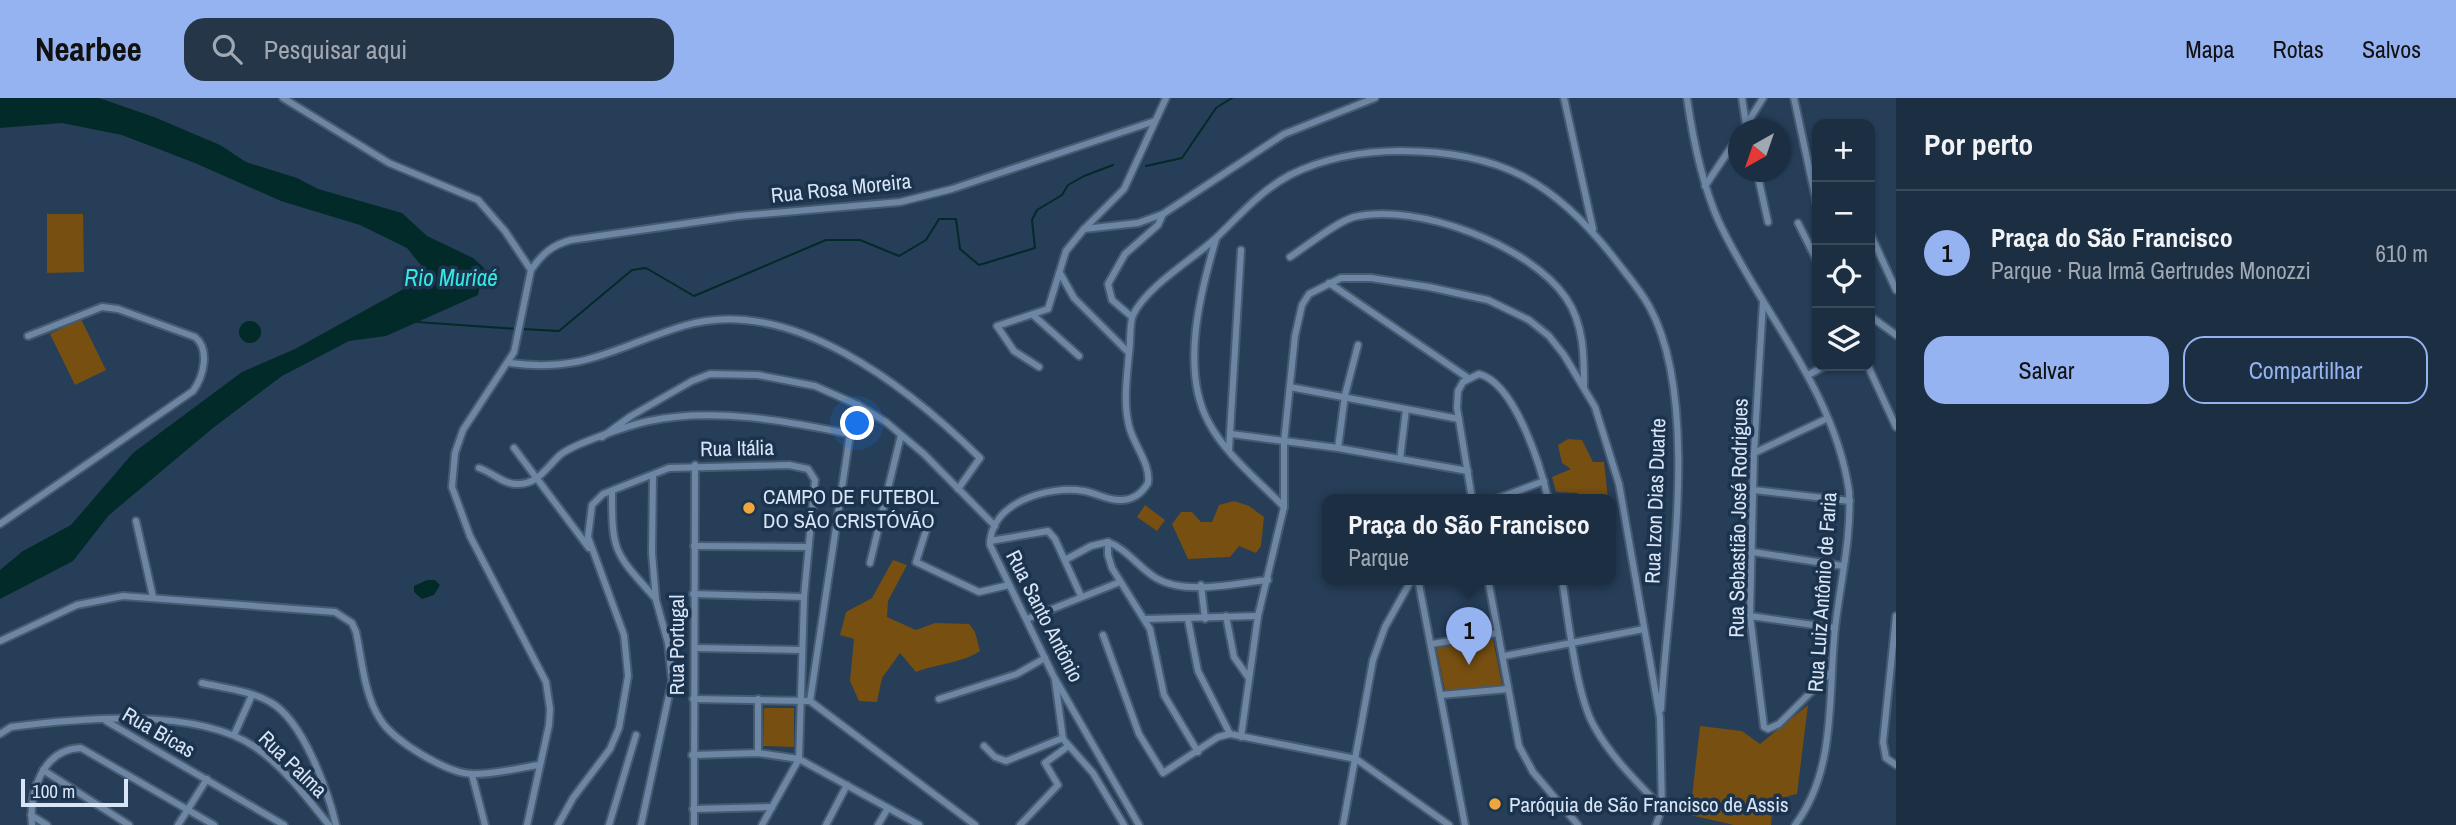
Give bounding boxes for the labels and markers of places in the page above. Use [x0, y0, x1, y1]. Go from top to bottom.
place label: CAMPO DE FUTEBOL DO SÃO CRISTÓVÃO [763, 482, 939, 535]
marker: CAMPO DE FUTEBOL DO SÃO CRISTÓVÃO [741, 500, 757, 516]
pin: 1 [1446, 607, 1492, 665]
place label: Paróquia de São Francisco de Assis [1509, 790, 1789, 819]
marker: Paróquia de São Francisco de Assis [1487, 796, 1503, 812]

